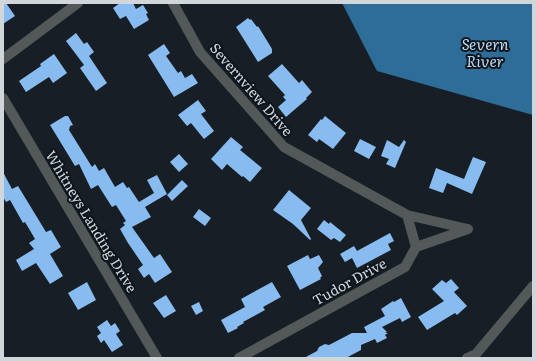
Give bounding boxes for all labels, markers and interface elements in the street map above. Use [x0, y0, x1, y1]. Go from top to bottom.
water label: Severn River [462, 32, 508, 72]
street label: Severnview Drive [206, 38, 298, 140]
street label: Whitneys Landing Drive [42, 146, 142, 296]
street label: Tudor Drive [308, 252, 390, 310]

